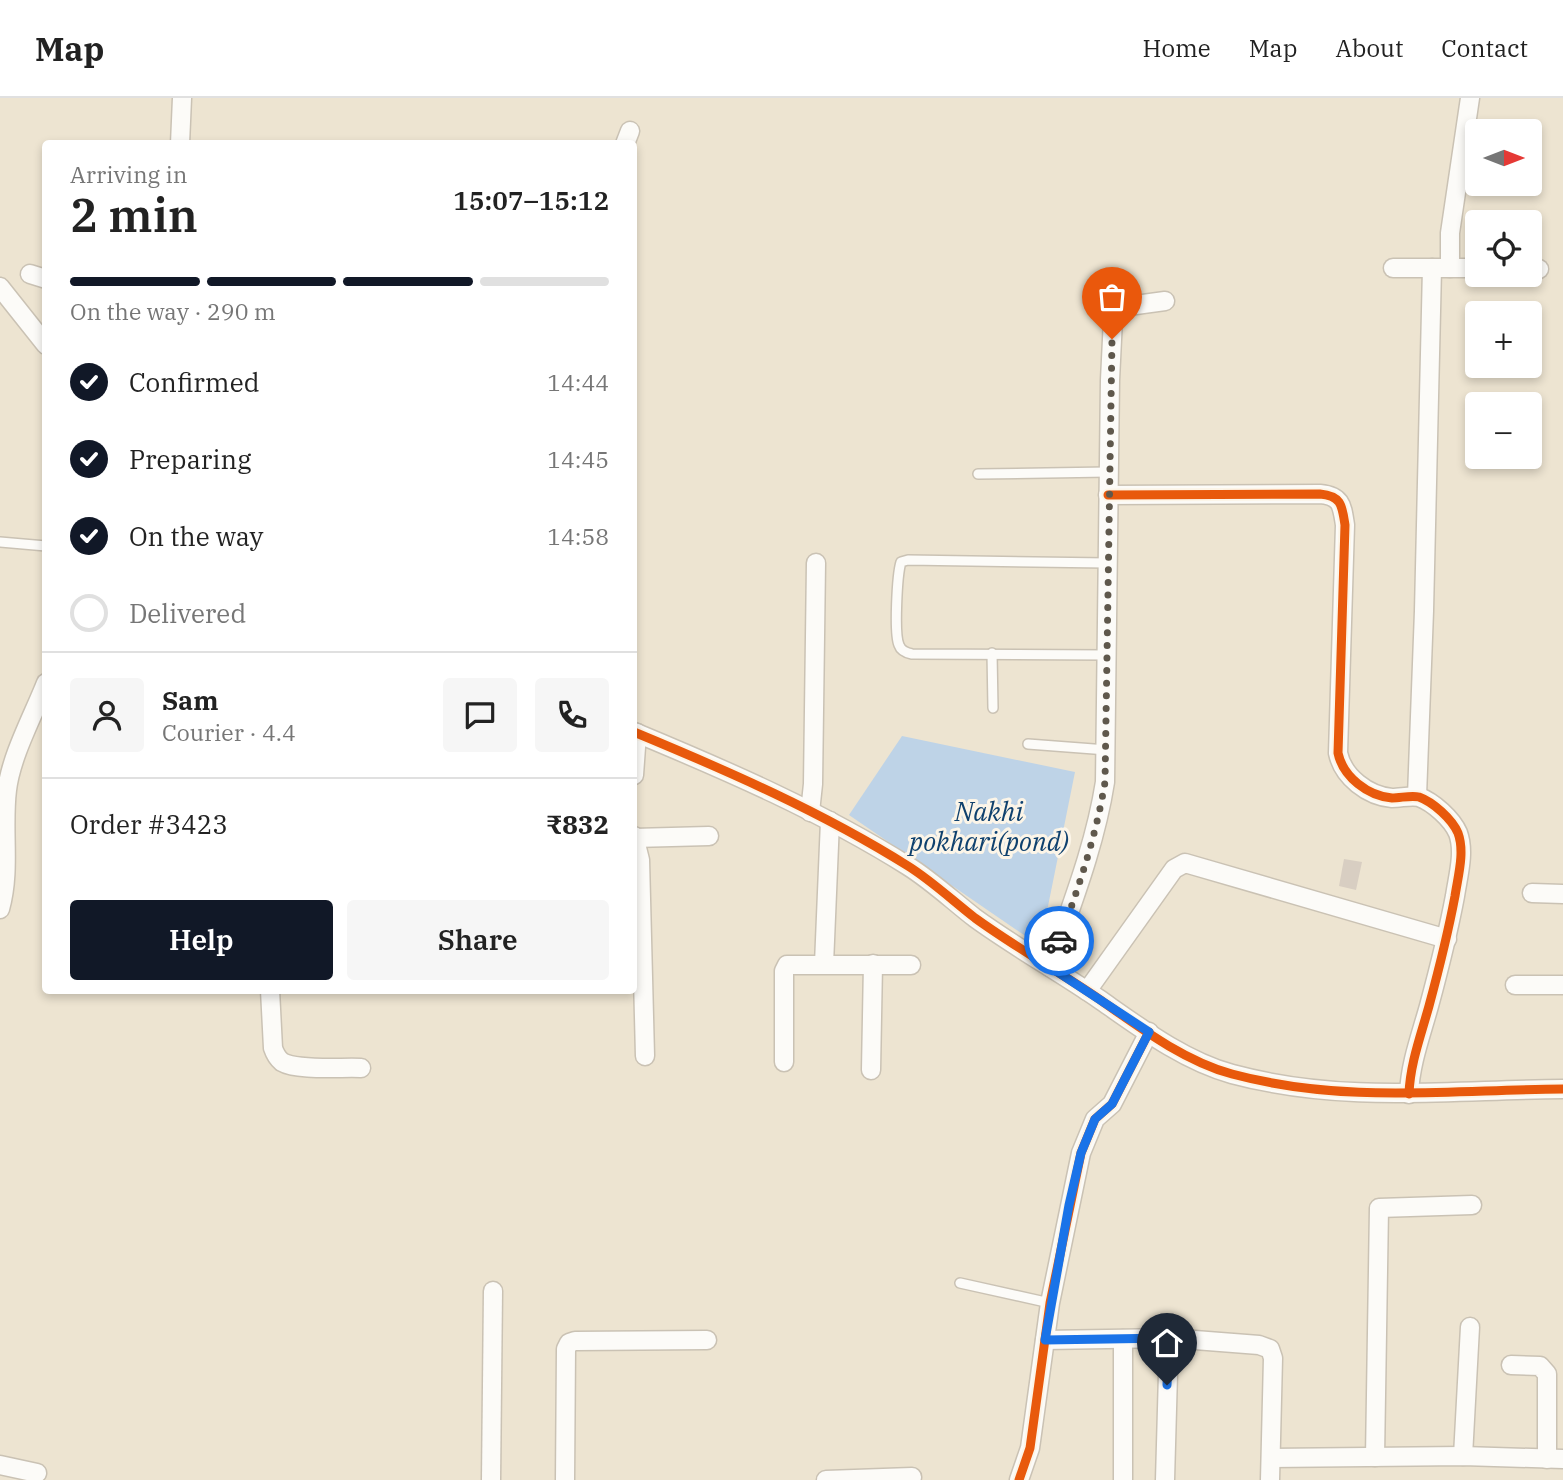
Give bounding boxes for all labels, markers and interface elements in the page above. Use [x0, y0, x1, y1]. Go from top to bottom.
text: Map [35, 27, 104, 70]
text: Home [1143, 32, 1211, 64]
text: Map [1249, 32, 1297, 64]
text: About [1335, 32, 1403, 64]
text: Contact [1441, 32, 1528, 64]
north arrow [1465, 119, 1542, 196]
map controls [1465, 119, 1542, 469]
text: Arriving in [70, 159, 187, 189]
text: 15:07–15:12 [453, 183, 609, 217]
text: 2 min [70, 185, 198, 245]
button: locate [1465, 210, 1542, 287]
pin [1082, 267, 1142, 339]
icon: bag [1093, 278, 1131, 316]
text: On the way · 290 m [70, 296, 276, 326]
button: + [1465, 301, 1542, 378]
icon: check [70, 363, 108, 401]
text: Confirmed [129, 365, 260, 399]
text: 14:44 [547, 367, 609, 397]
button: − [1465, 392, 1542, 469]
icon: check [70, 440, 108, 478]
text: Preparing [129, 442, 251, 476]
text: 14:45 [547, 444, 609, 474]
icon: check [70, 517, 108, 555]
text: On the way [129, 519, 263, 553]
text: 14:58 [547, 521, 609, 551]
text: Delivered [129, 596, 246, 630]
button: person [70, 678, 144, 752]
button: chat [443, 678, 517, 752]
button: phone [535, 678, 609, 752]
text: Sam [162, 683, 218, 717]
text: Courier · 4.4 [162, 717, 296, 747]
water label: Nakhi pokhari(pond) [906, 794, 1069, 858]
text: Order #3423 [70, 807, 228, 841]
text: ₹832 [546, 807, 609, 841]
button: Help [70, 900, 333, 980]
button: Share [347, 900, 609, 980]
courier [1024, 906, 1094, 976]
icon: car [1040, 922, 1078, 960]
pin [1137, 1313, 1197, 1385]
icon: home [1148, 1324, 1186, 1362]

